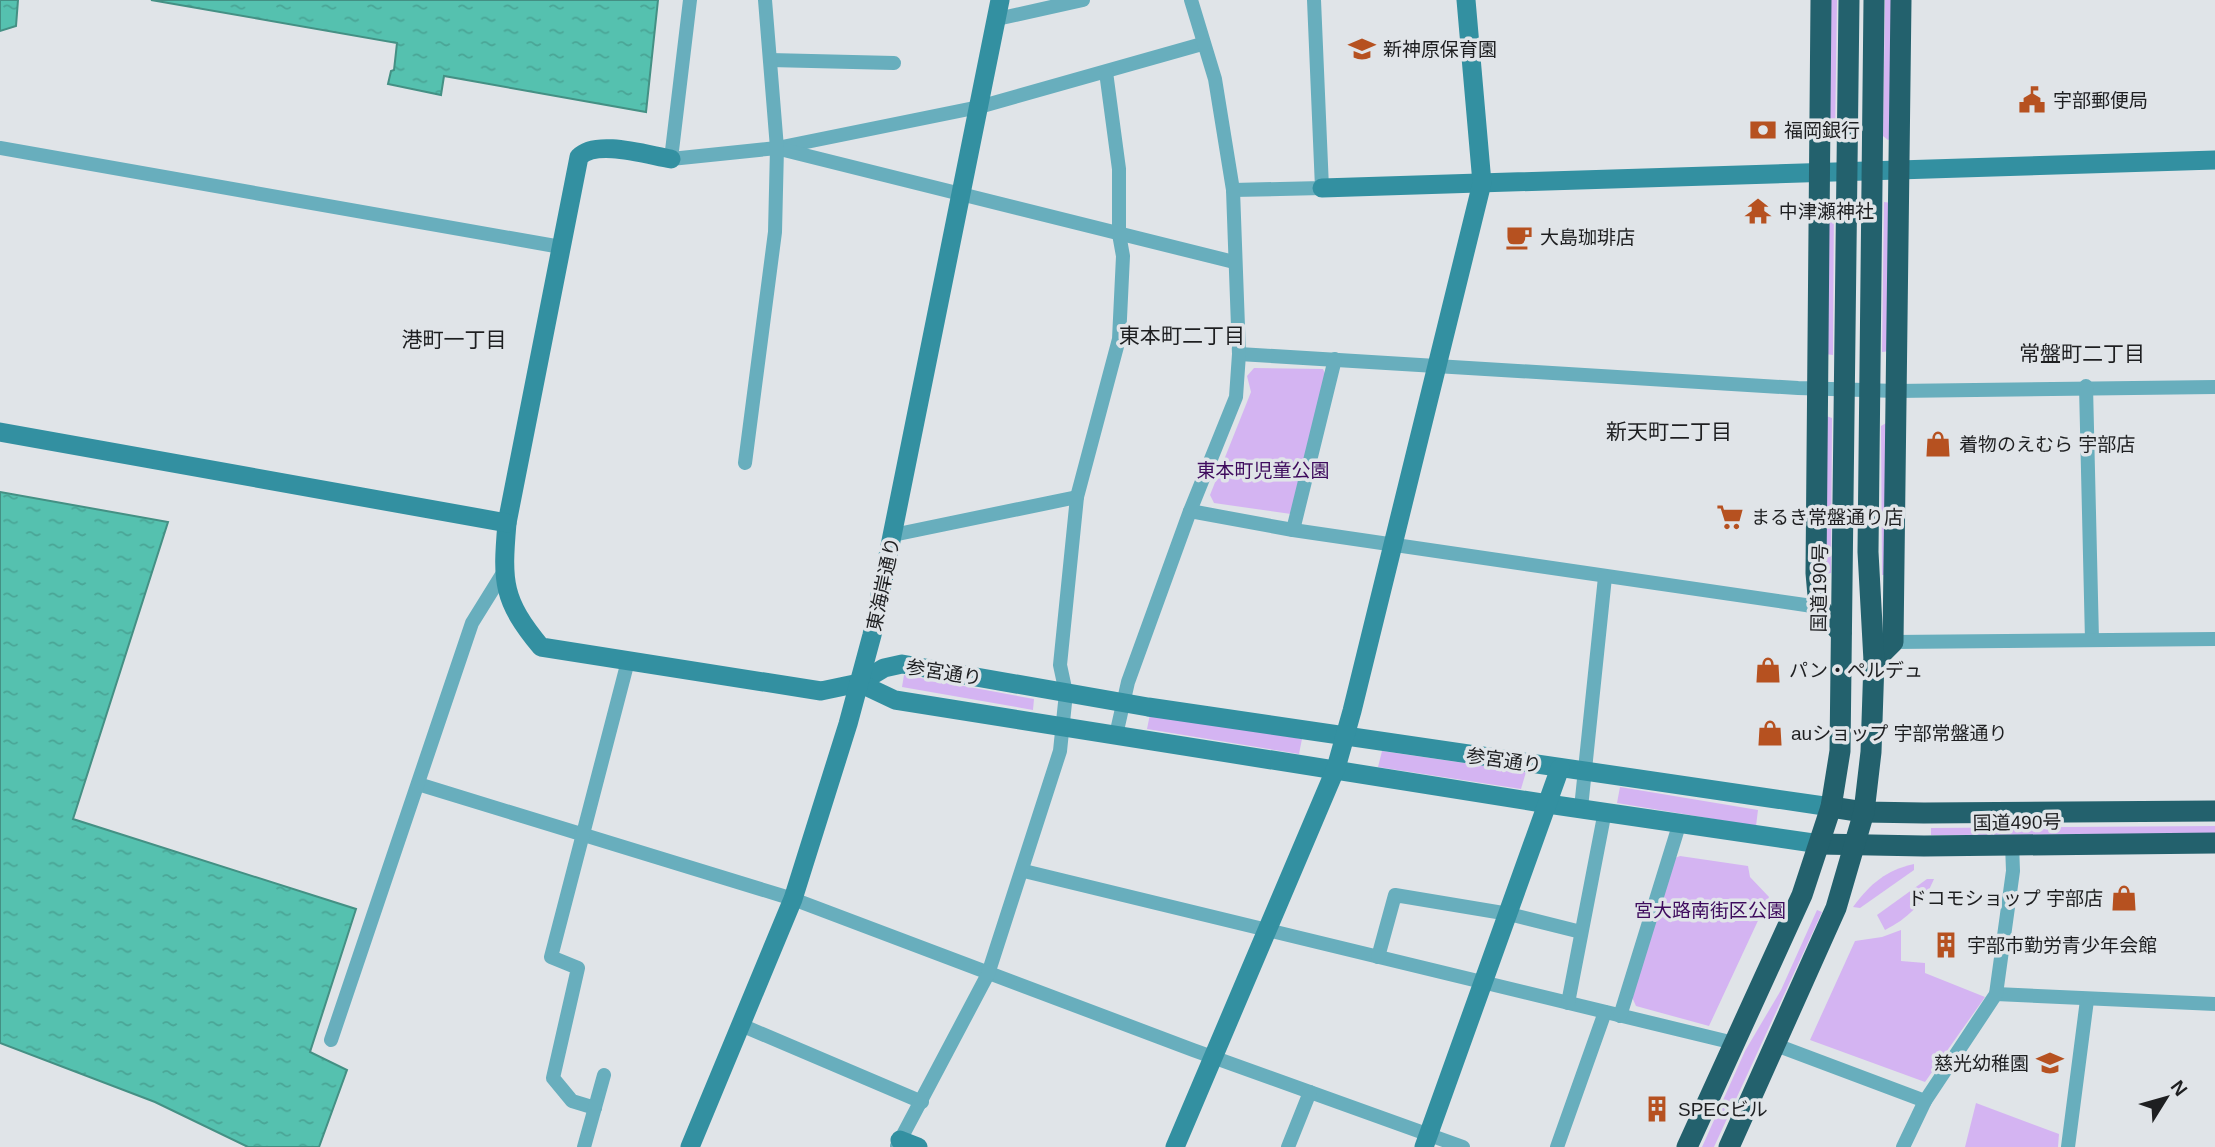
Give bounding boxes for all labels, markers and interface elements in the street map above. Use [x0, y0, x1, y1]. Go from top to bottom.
school or university icon: 新神原保育園 [1347, 34, 1377, 64]
place label: 新神原保育園 [1383, 39, 1497, 60]
public building icon: 宇部郵便局 [2017, 85, 2047, 115]
place label: 宇部郵便局 [2053, 90, 2148, 111]
bank icon: 福岡銀行 [1748, 115, 1778, 145]
place label: 福岡銀行 [1784, 120, 1860, 141]
temple icon: 中津瀬神社 [1743, 196, 1773, 226]
place label: 中津瀬神社 [1779, 201, 1874, 222]
cafe icon: 大島珈琲店 [1504, 222, 1534, 252]
place label: 大島珈琲店 [1540, 227, 1635, 248]
district label: 東本町二丁目 [1119, 324, 1245, 347]
district label: 港町一丁目 [402, 328, 507, 351]
district label: 常盤町二丁目 [2019, 342, 2145, 365]
district label: 新天町二丁目 [1606, 420, 1732, 443]
shop icon: 着物のえむら 宇部店 [1923, 429, 1953, 459]
place label: 着物のえむら 宇部店 [1959, 434, 2135, 455]
park label: 東本町児童公園 [1196, 460, 1330, 481]
supermarket icon: まるき常盤通り店 [1715, 502, 1745, 532]
place label: まるき常盤通り店 [1751, 507, 1903, 528]
street label: 東海岸通り [863, 535, 904, 633]
street label: 国道190号 [1808, 543, 1831, 633]
shop icon: パン・ペルデュ [1753, 655, 1783, 685]
street label: 参宮通り [905, 656, 983, 689]
place label: パン・ペルデュ [1789, 660, 1923, 681]
shop icon: auショップ 宇部常盤通り [1755, 718, 1785, 748]
place label: auショップ 宇部常盤通り [1791, 723, 2007, 744]
street label: 参宮通り [1465, 745, 1543, 776]
street label: 国道490号 [1972, 811, 2062, 834]
shop icon: ドコモショップ 宇部店 [2109, 883, 2139, 913]
place label: ドコモショップ 宇部店 [1908, 888, 2103, 909]
park label: 宮大路南街区公園 [1634, 900, 1786, 921]
building icon: 宇部市勤労青少年会館 [1931, 930, 1961, 960]
place label: 宇部市勤労青少年会館 [1967, 935, 2157, 956]
school or university icon: 慈光幼稚園 [2035, 1048, 2065, 1078]
place label: 慈光幼稚園 [1934, 1053, 2029, 1074]
north arrow [2131, 1063, 2201, 1133]
text: N [2167, 1076, 2192, 1100]
building icon: SPECビル [1642, 1094, 1672, 1124]
place label: SPECビル [1678, 1099, 1768, 1120]

